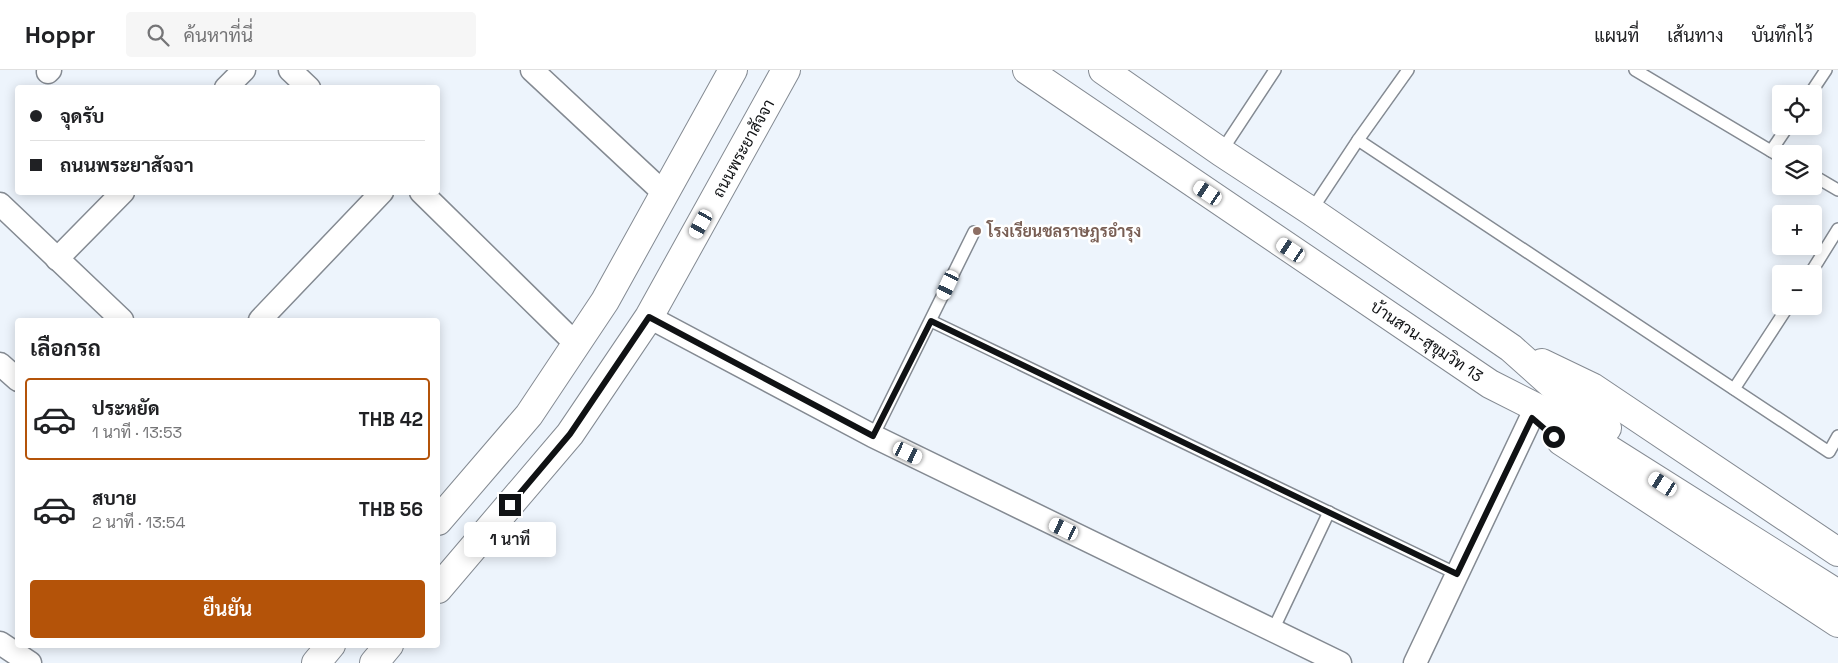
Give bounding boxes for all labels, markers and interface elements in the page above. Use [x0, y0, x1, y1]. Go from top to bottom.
search box [126, 12, 476, 57]
text: Hoppr [25, 19, 96, 50]
icon: search [144, 21, 172, 49]
text: ค้นหาที่นี่ [184, 23, 253, 48]
text: แผนที่ [1594, 24, 1639, 47]
text: เส้นทาง [1667, 24, 1723, 47]
text: บันทึกไว้ [1751, 24, 1813, 47]
map controls [1772, 85, 1822, 315]
button: locate [1772, 85, 1822, 135]
street label: ถนนพระยาสัจจา [708, 95, 779, 201]
text: จุดรับ [60, 104, 104, 129]
button: layers [1772, 145, 1822, 195]
text: ถนนพระยาสัจจา [60, 153, 194, 178]
car [1191, 178, 1224, 208]
button: + [1772, 205, 1822, 255]
car [687, 207, 714, 241]
place label: โรงเรียนชลราษฎรอำรุง [986, 220, 1141, 243]
marker: โรงเรียนชลราษฎรอำรุง [971, 225, 983, 237]
car [1274, 235, 1307, 265]
button: − [1772, 265, 1822, 315]
car [934, 268, 961, 302]
street label: บ้านสวน-สุขุมวิท 13 [1366, 296, 1487, 388]
text: เลือกรถ [30, 334, 101, 362]
text: ประหยัด [92, 396, 160, 421]
icon: car [32, 397, 77, 442]
text: THB 42 [359, 407, 423, 432]
text: 1 นาที · 13:53 [92, 422, 182, 443]
route start [1543, 426, 1565, 448]
car [891, 440, 924, 466]
car [1646, 470, 1679, 498]
text: สบาย [92, 486, 137, 511]
icon: car [32, 487, 77, 532]
route end [499, 494, 521, 516]
text: THB 56 [359, 497, 423, 522]
text: 2 นาที · 13:54 [92, 512, 185, 533]
car [1047, 516, 1080, 542]
callout: 1 นาที [464, 522, 556, 558]
text: 1 นาที [490, 529, 530, 550]
button: ยืนยัน [30, 580, 425, 638]

